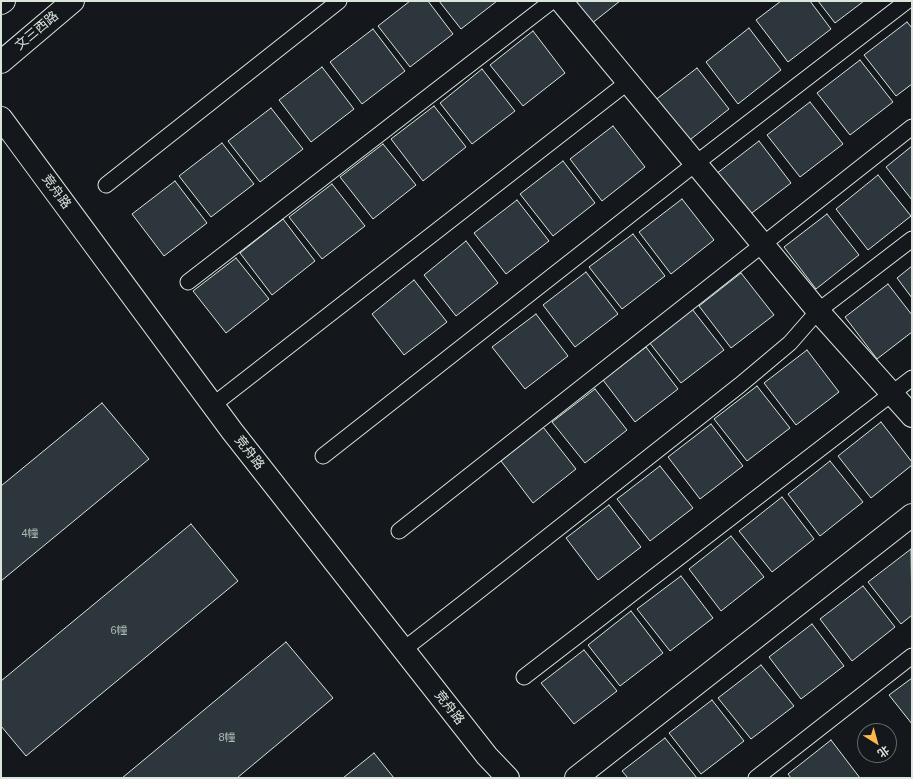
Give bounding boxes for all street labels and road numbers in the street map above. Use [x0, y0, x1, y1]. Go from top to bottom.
street label: 文三西路 [12, 8, 62, 54]
street label: 竞舟路 [38, 172, 74, 212]
street label: 竞舟路 [231, 433, 267, 473]
street label: 竞舟路 [431, 688, 467, 728]

